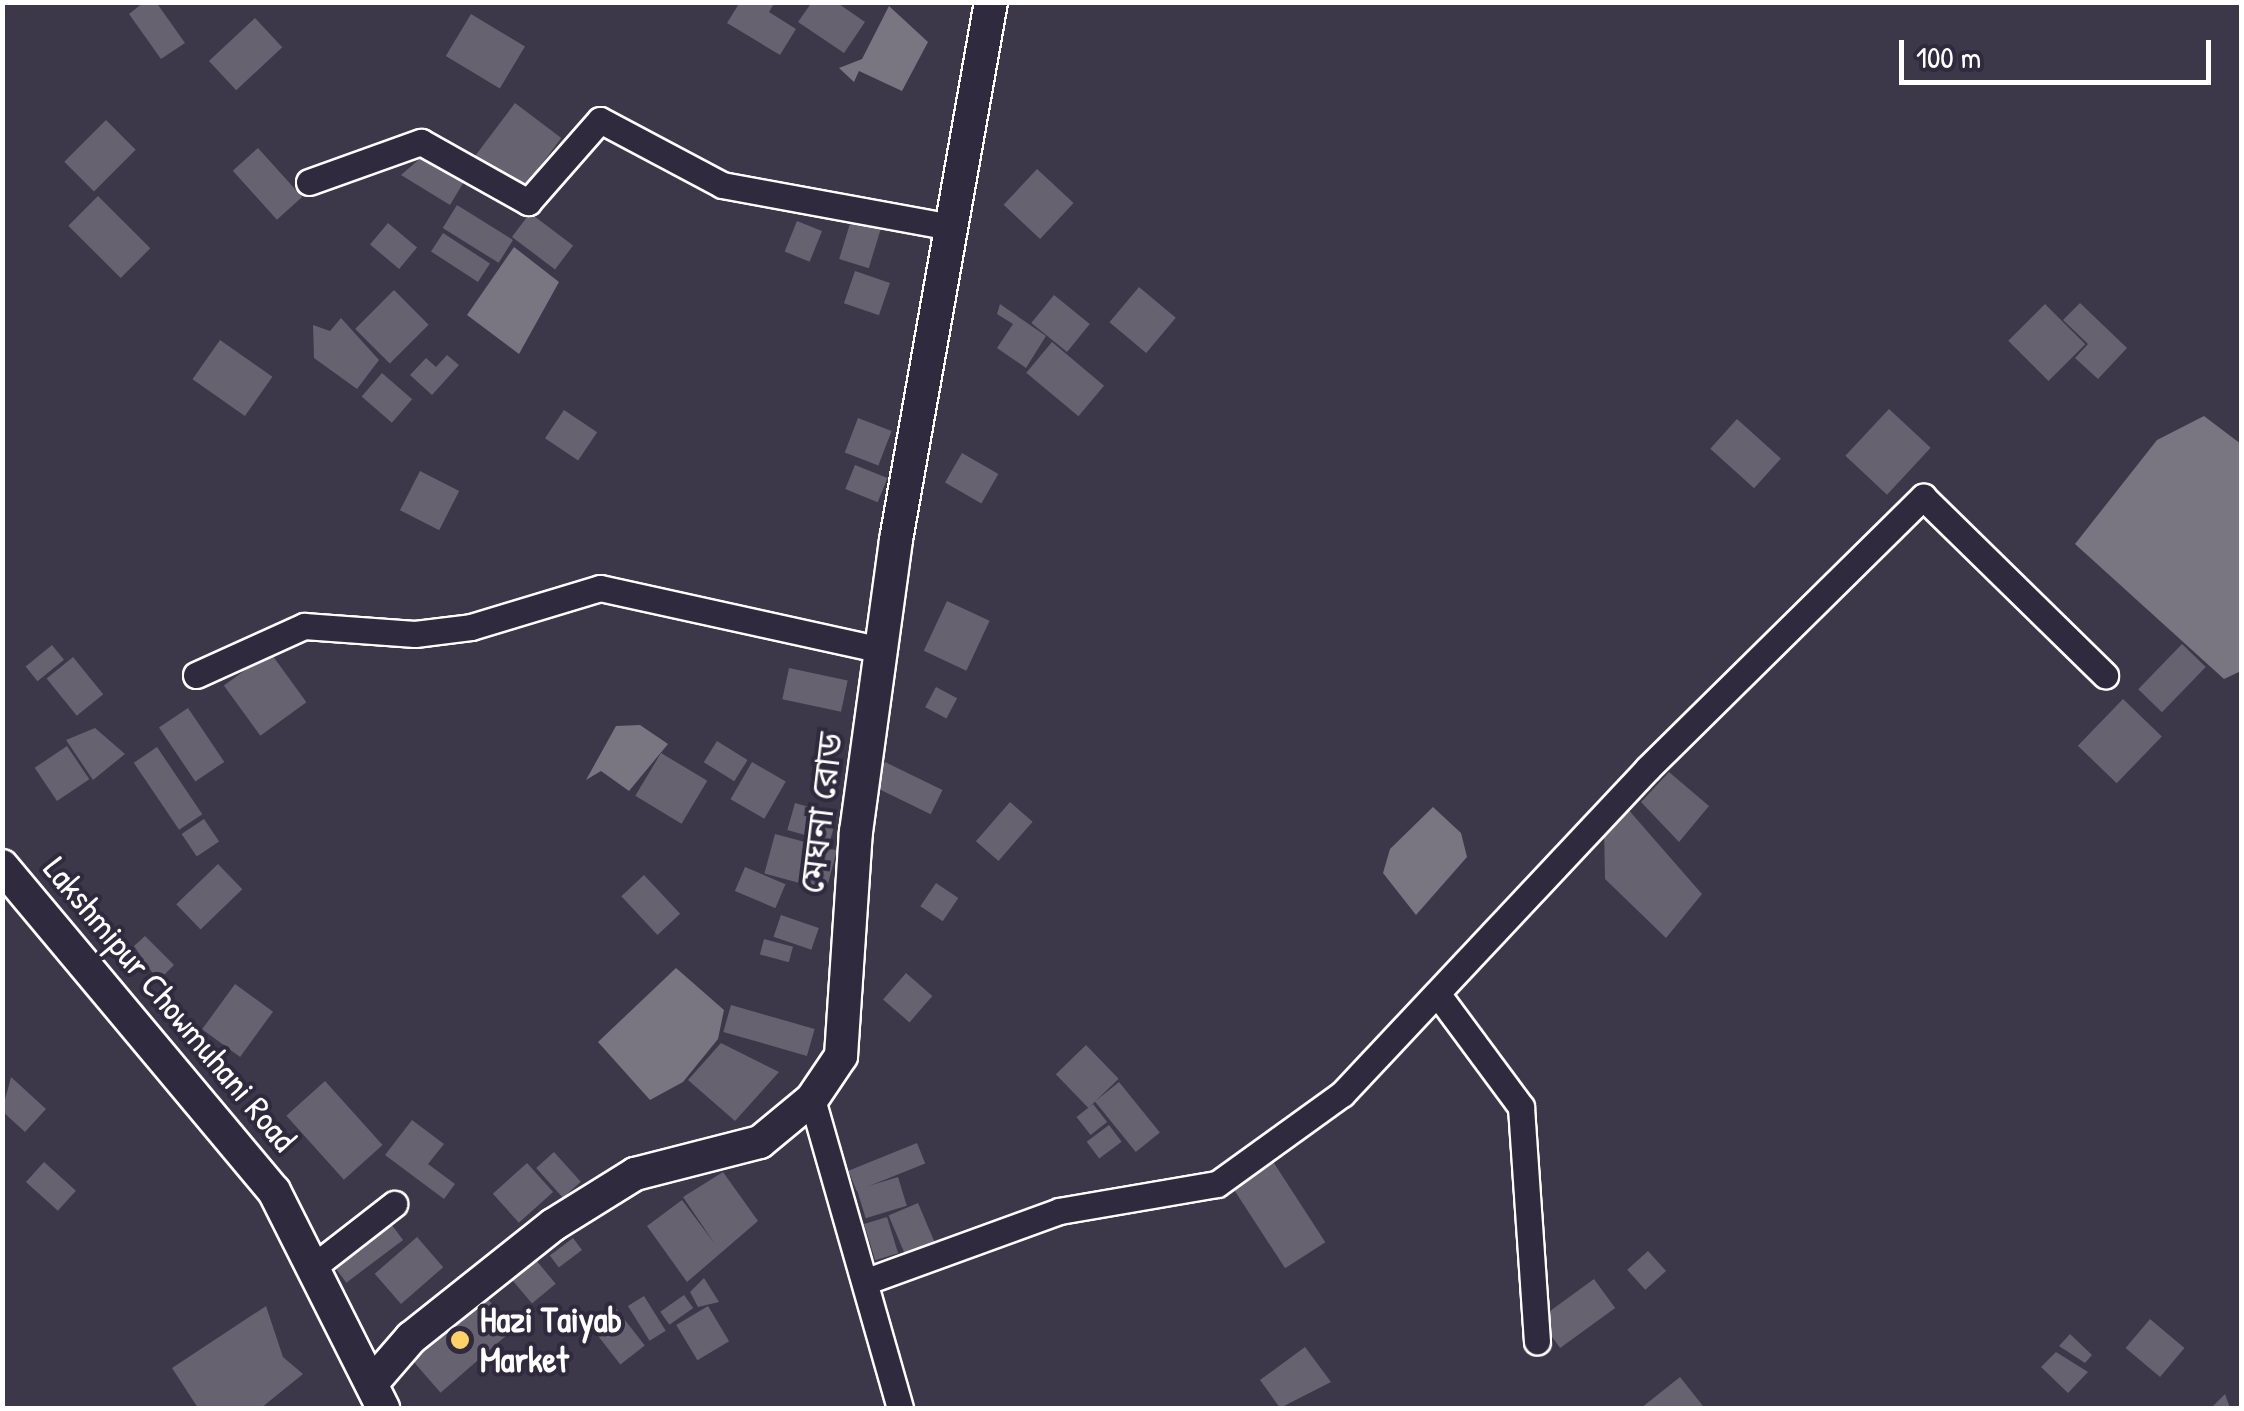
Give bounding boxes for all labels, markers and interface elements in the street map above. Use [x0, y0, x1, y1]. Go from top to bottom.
scale bar [1904, 20, 2216, 82]
text: 100 m [1916, 37, 1981, 77]
street label: মেঘনা রোড [790, 730, 852, 896]
street label: Lakshmipur Chowmuhani Road [35, 848, 305, 1160]
place label: Hazi Taiyab Market [480, 1299, 622, 1381]
marker: Hazi Taiyab Market [449, 1329, 471, 1351]

